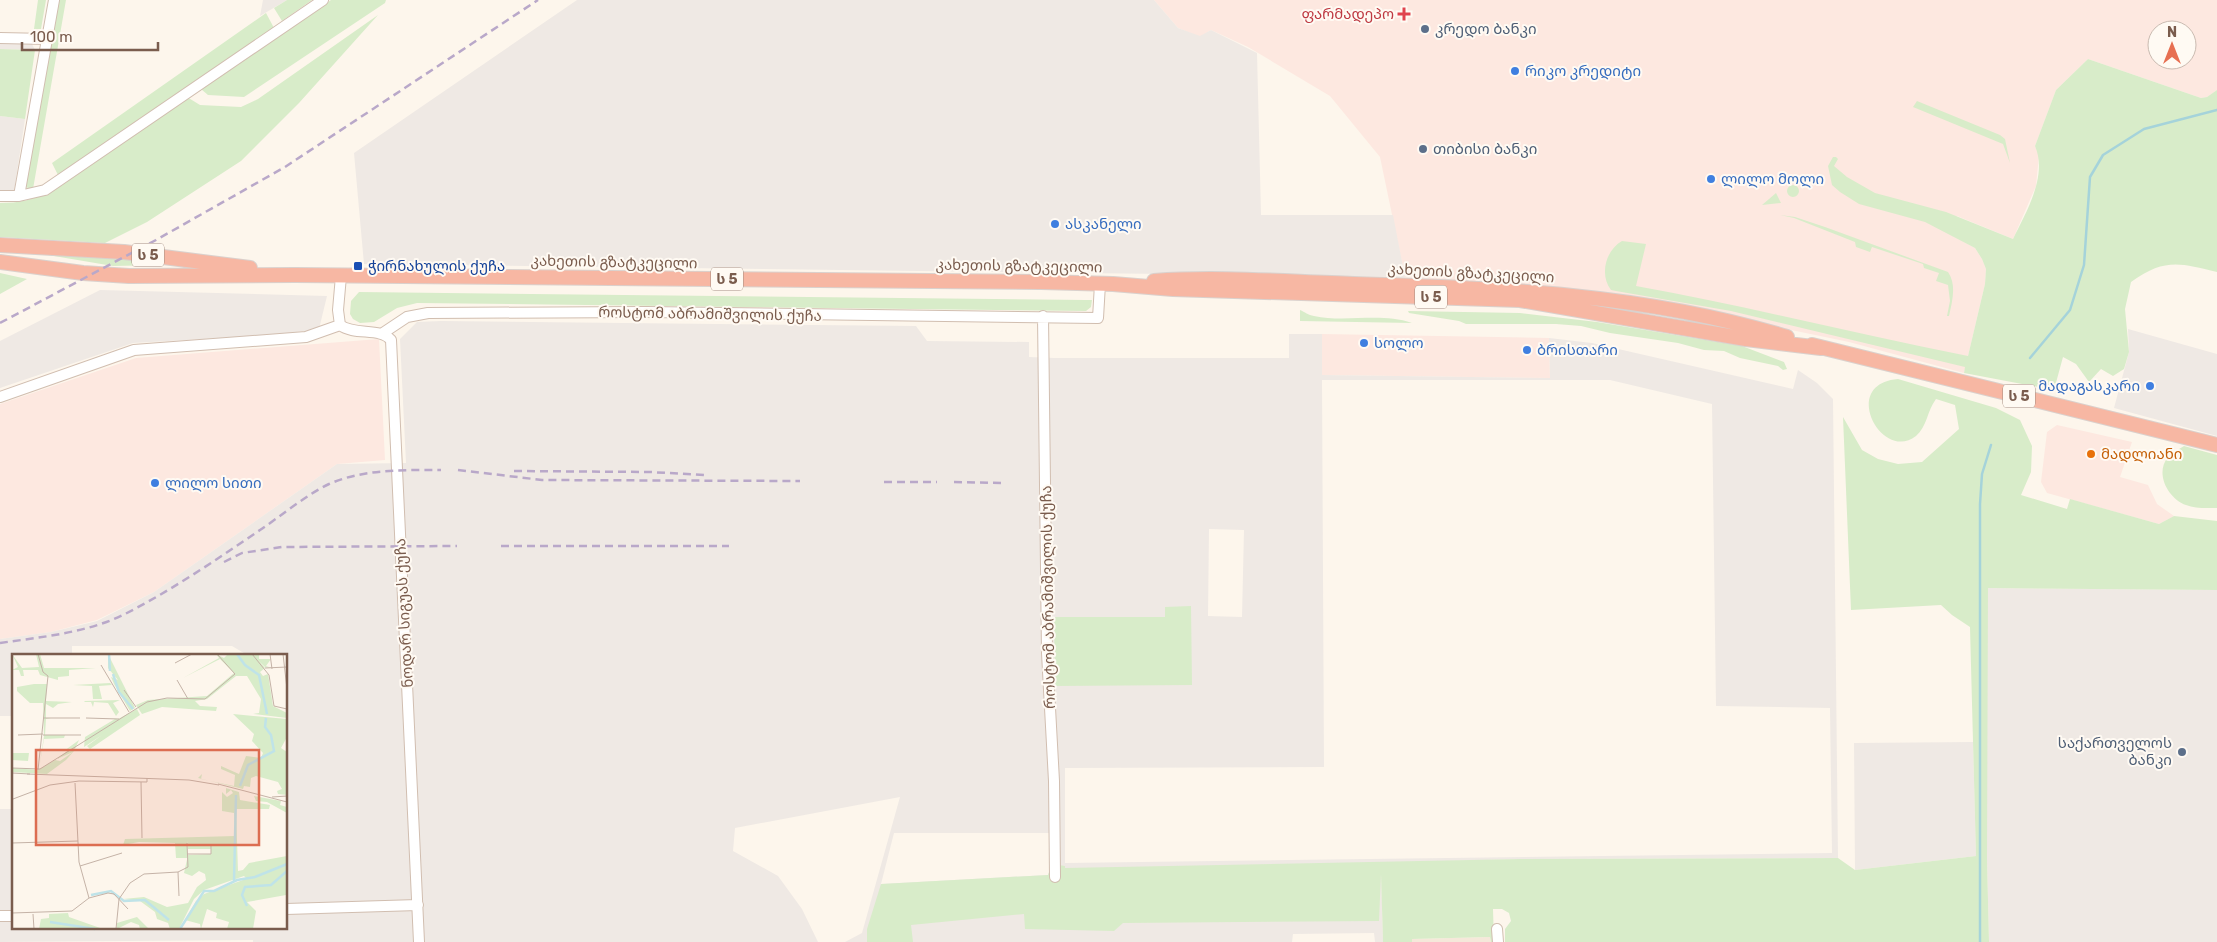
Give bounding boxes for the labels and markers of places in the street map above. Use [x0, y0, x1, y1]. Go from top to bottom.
place label: ფარმადეპო [1301, 5, 1394, 23]
marker: ფარმადეპო [1398, 8, 1410, 20]
place label: კრედო ბანკი [1435, 20, 1537, 38]
marker: კრედო ბანკი [1419, 23, 1431, 35]
place label: რიკო კრედიტი [1525, 62, 1641, 80]
marker: რიკო კრედიტი [1509, 65, 1521, 77]
place label: თიბისი ბანკი [1433, 140, 1537, 158]
marker: თიბისი ბანკი [1417, 143, 1429, 155]
place label: ლილო მოლი [1721, 170, 1824, 188]
marker: ლილო მოლი [1705, 173, 1717, 185]
place label: ასკანელი [1065, 215, 1142, 233]
marker: ასკანელი [1049, 218, 1061, 230]
place label: ჭირნახულის ქუჩა [368, 257, 505, 275]
marker: ჭირნახულის ქუჩა [352, 260, 364, 272]
place label: სოლო [1374, 334, 1424, 352]
marker: სოლო [1358, 337, 1370, 349]
place label: ბრისთარი [1537, 341, 1618, 359]
marker: ბრისთარი [1521, 344, 1533, 356]
place label: მადაგასკარი [2038, 377, 2140, 395]
marker: მადაგასკარი [2144, 380, 2156, 392]
place label: მადლიანი [2101, 445, 2182, 463]
marker: მადლიანი [2085, 448, 2097, 460]
place label: ლილო სითი [165, 474, 262, 492]
marker: ლილო სითი [149, 477, 161, 489]
place label: საქართველოს ბანკი [2058, 734, 2172, 769]
marker: საქართველოს ბანკი [2176, 746, 2188, 758]

